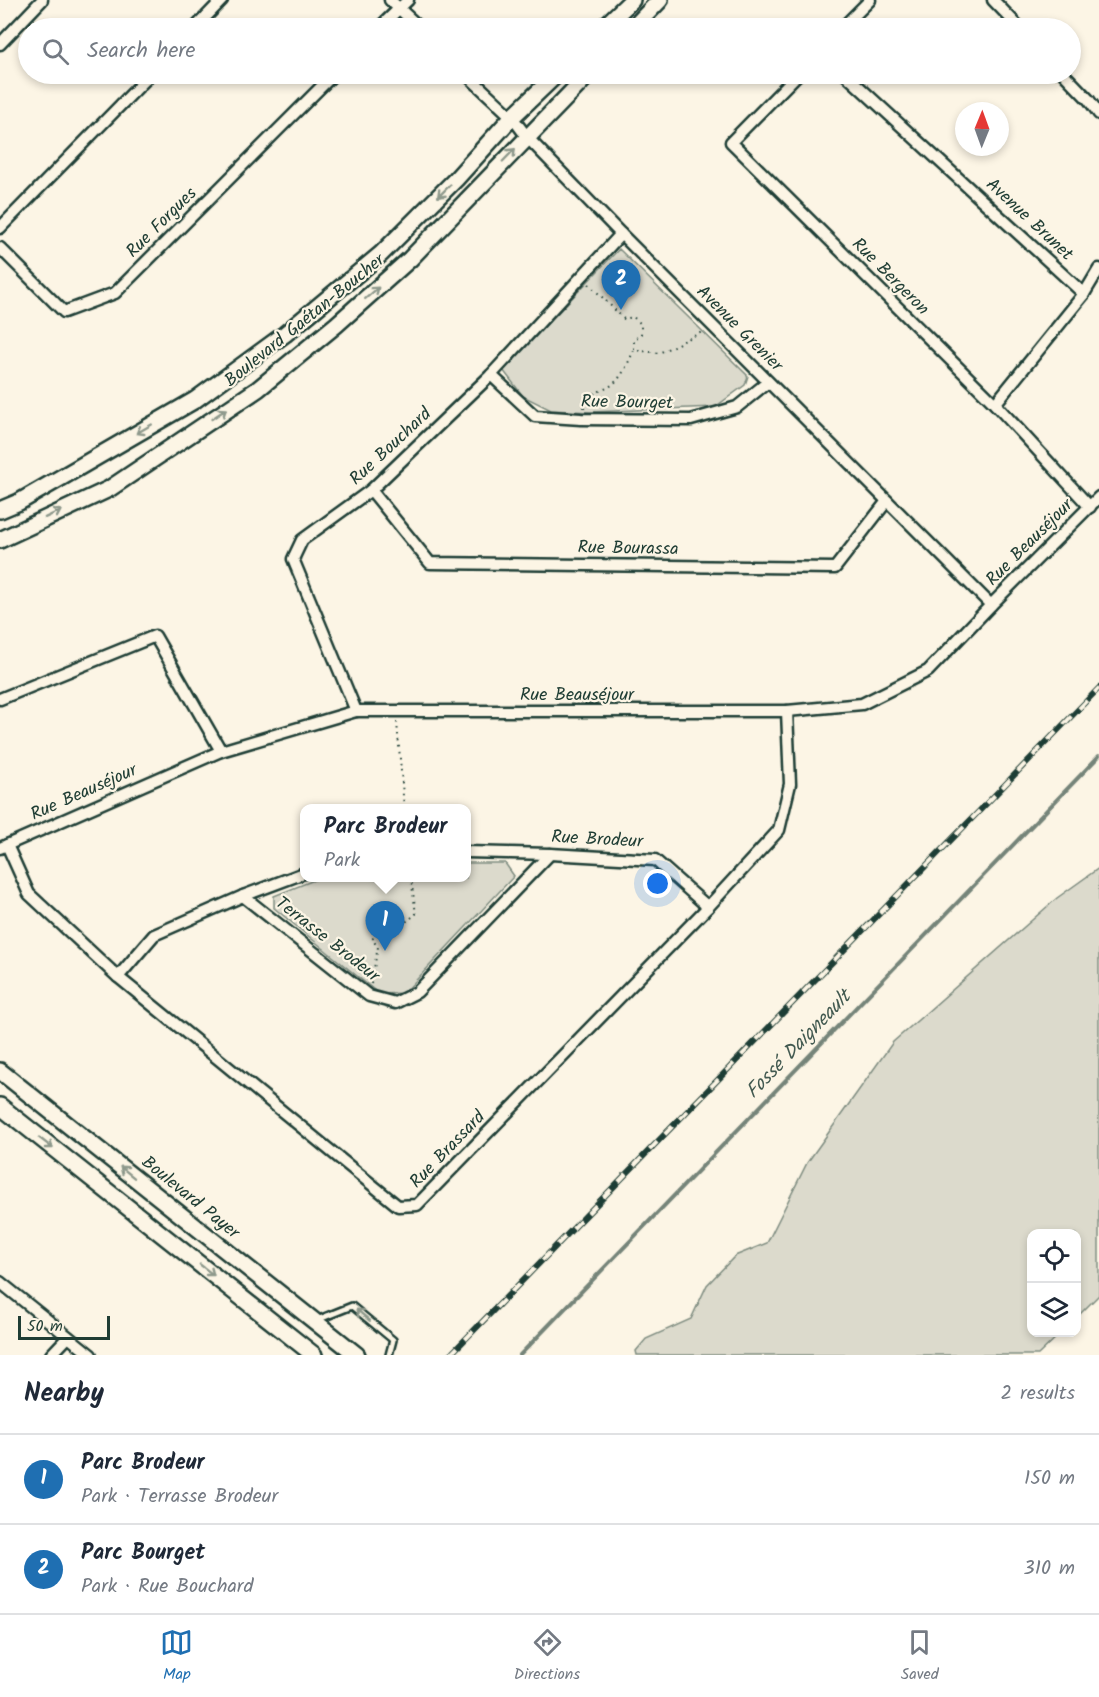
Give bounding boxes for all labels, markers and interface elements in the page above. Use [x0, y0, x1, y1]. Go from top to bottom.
search box [18, 18, 1081, 84]
text: Search here [87, 34, 195, 69]
icon: search [39, 35, 72, 68]
north arrow [955, 102, 1009, 156]
one-way arrow [502, 148, 517, 163]
street label: Avenue Brunet [979, 172, 1080, 269]
street label: Rue Forgues [120, 180, 205, 265]
one-way arrow [436, 184, 451, 199]
street label: Rue Bergeron [844, 231, 936, 323]
street label: Boulevard Gaétan-Boucher [218, 246, 392, 395]
pin: 2 [602, 260, 640, 310]
street label: Avenue Grenier [689, 279, 790, 380]
one-way arrow [364, 286, 379, 300]
street label: Rue Bourget [581, 388, 674, 418]
street label: Rue Bouchard [343, 400, 440, 493]
one-way arrow [211, 408, 228, 421]
one-way arrow [136, 424, 153, 436]
street label: Rue Beauséjour [979, 492, 1081, 594]
one-way arrow [43, 508, 61, 520]
street label: Rue Bourassa [577, 534, 679, 564]
street label: Rue Beauséjour [520, 681, 635, 710]
street label: Rue Beauséjour [26, 756, 143, 829]
popup [300, 804, 471, 882]
text: Parc Brodeur [324, 810, 447, 845]
street label: Rue Brodeur [550, 823, 645, 857]
text: Park [324, 845, 360, 877]
your location [643, 869, 672, 898]
street label: Terrasse Brodeur [268, 890, 386, 991]
pin: 1 [366, 902, 404, 951]
water label: Fossé Daigneault [738, 981, 862, 1107]
street label: Rue Brassard [403, 1104, 494, 1196]
one-way arrow [38, 1136, 54, 1149]
street label: Boulevard Payer [134, 1149, 246, 1248]
one-way arrow [119, 1166, 135, 1179]
map controls [1027, 1229, 1081, 1337]
button: locate [1027, 1229, 1081, 1283]
one-way arrow [198, 1263, 214, 1276]
button: layers [1027, 1283, 1081, 1337]
one-way arrow [355, 1308, 371, 1321]
scale bar [18, 1313, 110, 1340]
text: 50 m [27, 1314, 63, 1339]
text: Nearby [24, 1373, 104, 1415]
text: 2 results [1000, 1378, 1075, 1410]
text: Parc Brodeur [81, 1446, 204, 1481]
text: 1 [40, 1463, 47, 1495]
text: 150 m [1024, 1463, 1075, 1495]
text: Park · Terrasse Brodeur [81, 1481, 278, 1513]
text: Parc Bourget [81, 1536, 205, 1571]
text: 2 [38, 1553, 49, 1585]
text: 310 m [1023, 1553, 1075, 1585]
text: Park · Rue Bouchard [81, 1571, 253, 1603]
tab: Map [160, 1626, 193, 1687]
tab: Directions [514, 1626, 580, 1687]
tab: Saved [901, 1626, 939, 1687]

